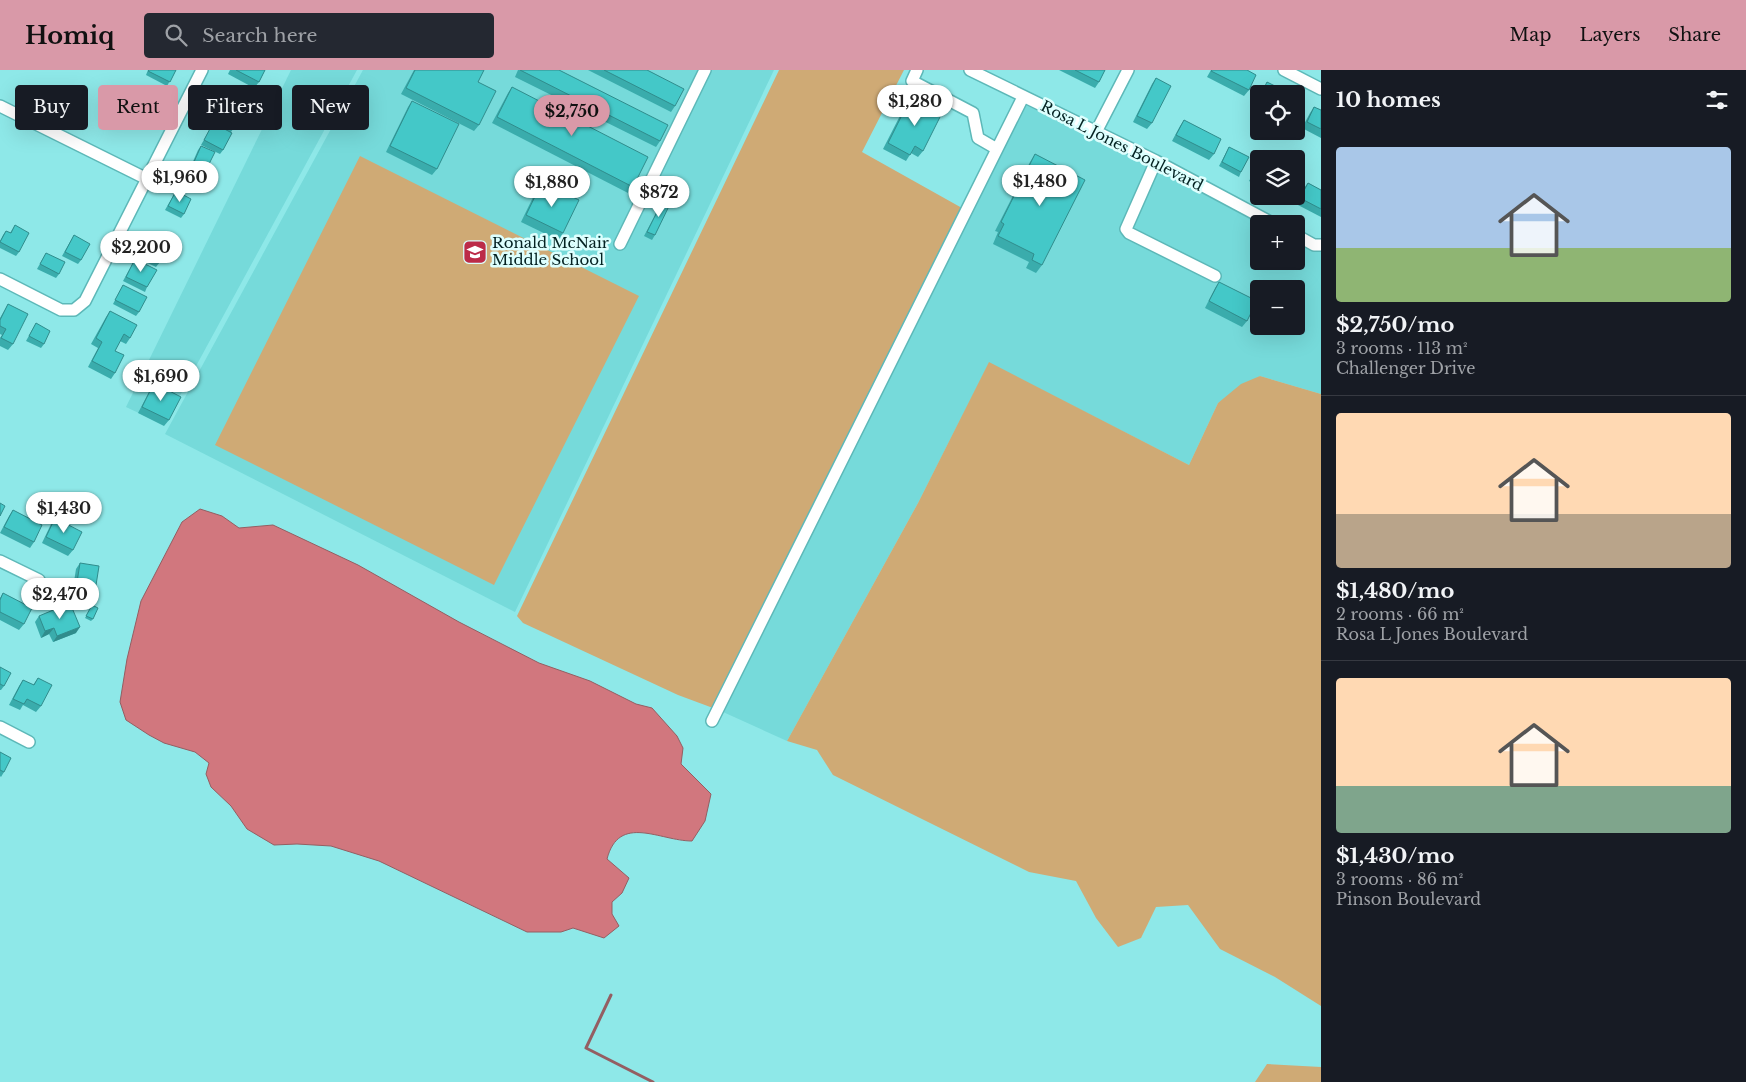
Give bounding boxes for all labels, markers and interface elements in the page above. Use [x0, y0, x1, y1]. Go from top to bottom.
search box [144, 13, 494, 58]
text: Homiq [25, 21, 114, 50]
icon: search [162, 21, 190, 49]
text: Search here [202, 24, 317, 47]
text: Map [1510, 24, 1551, 46]
text: Layers [1579, 24, 1640, 46]
text: Share [1668, 24, 1721, 46]
chip: Buy [15, 85, 88, 130]
chip: Rent [98, 85, 178, 130]
chip: Filters [188, 85, 282, 130]
chip: New [292, 85, 369, 130]
pin: $1,280 [874, 85, 956, 127]
map controls [1250, 85, 1305, 335]
button: locate [1250, 85, 1305, 140]
icon: filters [1703, 86, 1731, 114]
text: 10 homes [1336, 87, 1441, 113]
text: $1,280 [888, 91, 942, 111]
pin: $2,750 [531, 94, 613, 137]
street label: Rosa L Jones Boulevard [1038, 96, 1207, 195]
text: $2,750 [545, 101, 599, 121]
button: layers [1250, 150, 1305, 205]
pin: $1,960 [139, 160, 221, 203]
pin: $1,480 [999, 164, 1081, 207]
pin: $1,880 [511, 166, 593, 208]
text: $1,960 [152, 167, 208, 187]
text: $1,480 [1013, 171, 1067, 191]
text: $1,880 [525, 172, 579, 192]
pin: $872 [629, 176, 689, 218]
icon: home [1489, 180, 1579, 270]
text: $872 [639, 182, 679, 202]
button: + [1250, 215, 1305, 270]
pin: $2,200 [100, 230, 182, 273]
place label: Ronald McNair Middle School [492, 233, 610, 269]
text: $2,200 [111, 237, 171, 257]
school or university icon: Ronald McNair Middle School [462, 239, 488, 265]
button: − [1250, 280, 1305, 335]
text: $2,750/mo [1336, 312, 1454, 338]
text: 3 rooms · 113 m² [1336, 338, 1467, 358]
text: Challenger Drive [1336, 358, 1476, 378]
pin: $1,690 [120, 360, 202, 402]
text: $1,690 [134, 366, 188, 386]
icon: home [1489, 445, 1579, 535]
pin: $1,430 [23, 492, 105, 534]
text: $1,430 [37, 498, 91, 518]
pin: $2,470 [19, 578, 101, 620]
text: $1,480/mo [1336, 578, 1454, 604]
text: $2,470 [32, 584, 88, 604]
text: 2 rooms · 66 m² [1336, 604, 1464, 624]
text: Rosa L Jones Boulevard [1336, 624, 1528, 644]
icon: home [1489, 710, 1579, 800]
text: $1,430/mo [1336, 843, 1454, 869]
text: 3 rooms · 86 m² [1336, 869, 1463, 889]
text: Pinson Boulevard [1336, 889, 1481, 909]

